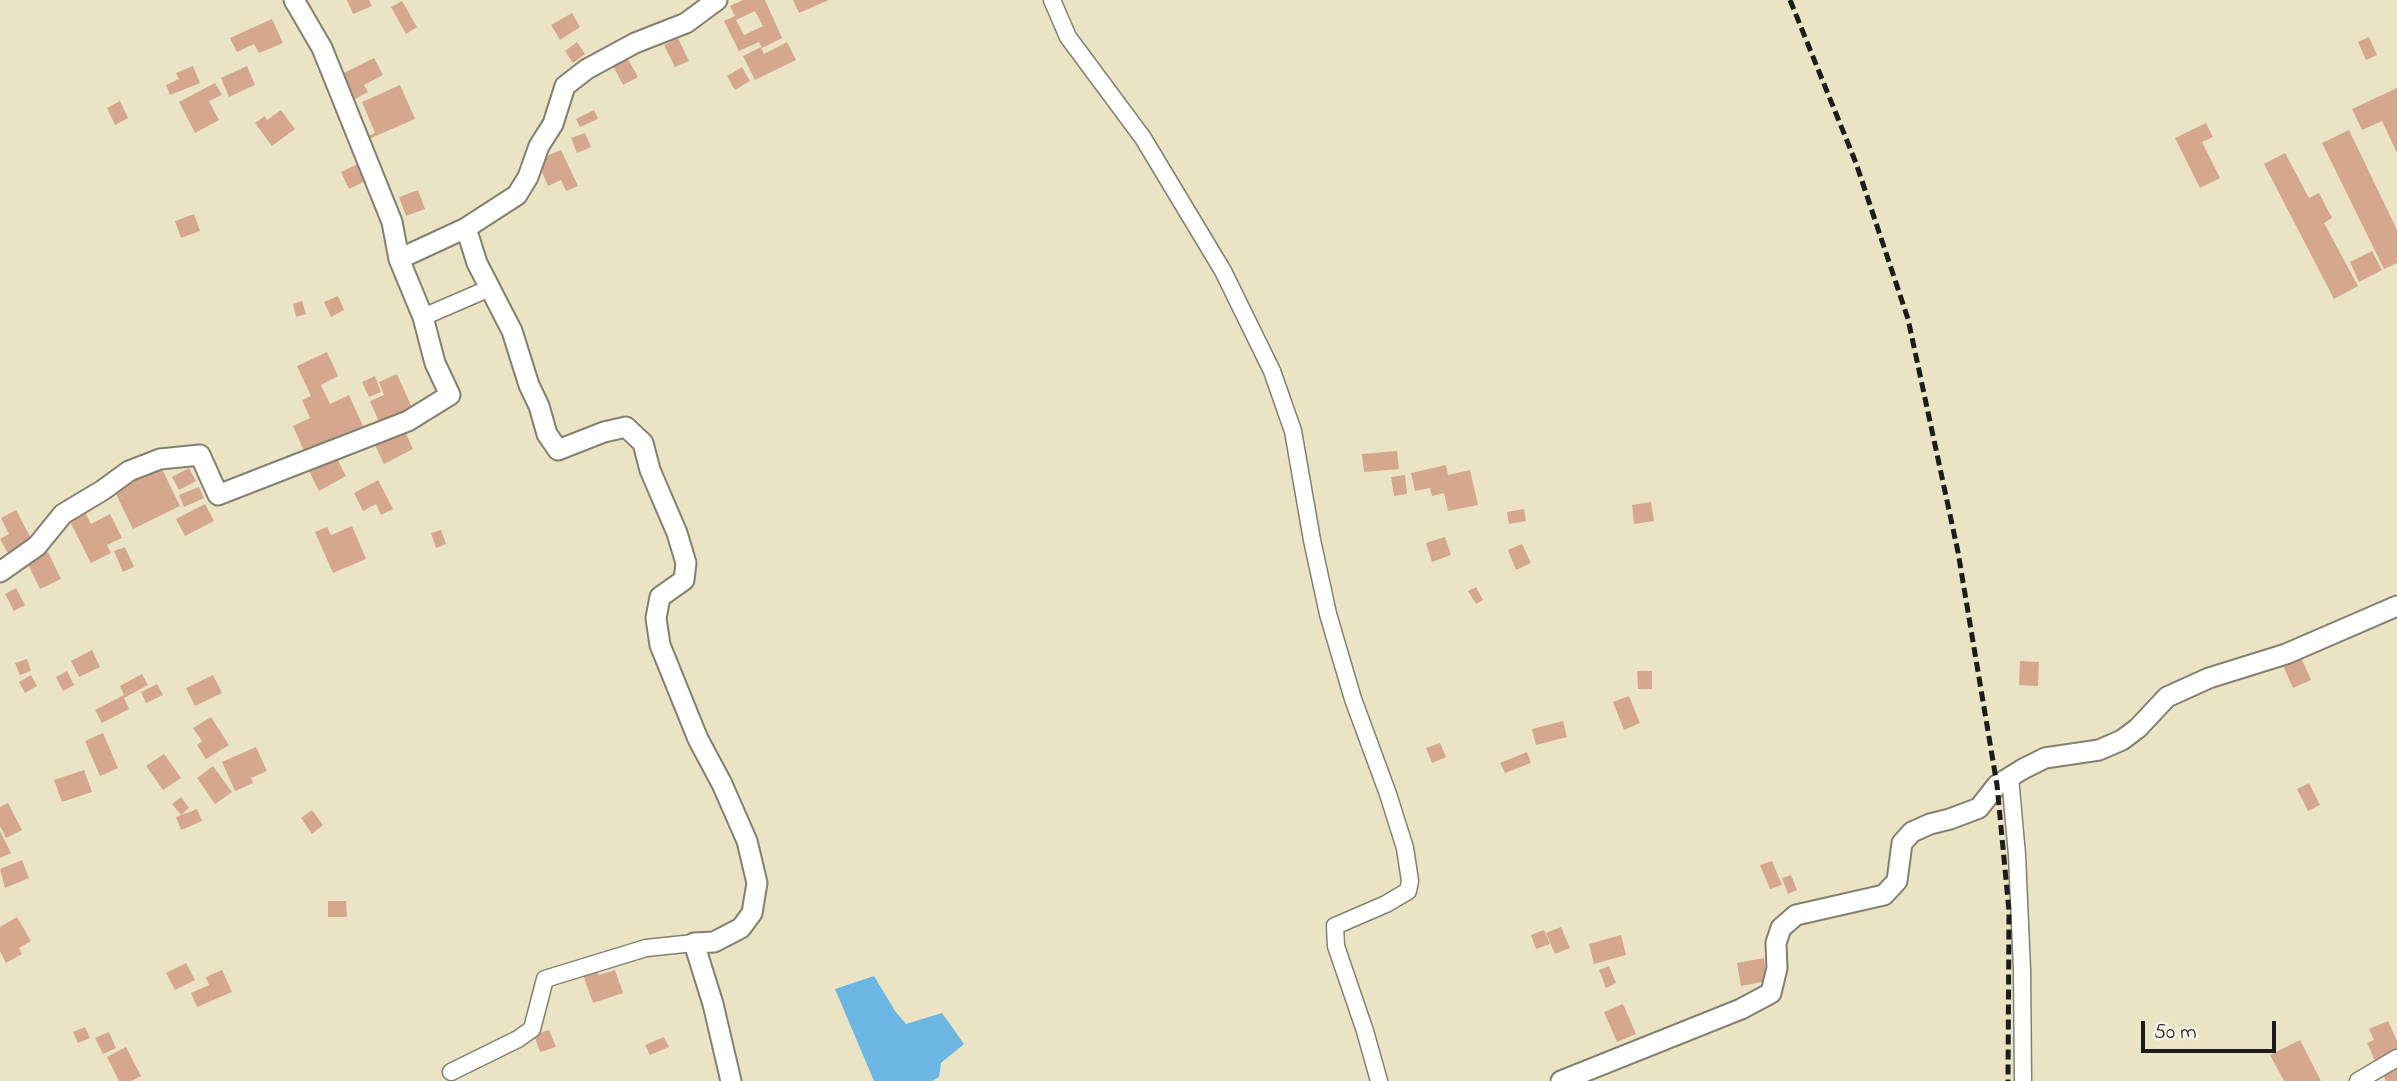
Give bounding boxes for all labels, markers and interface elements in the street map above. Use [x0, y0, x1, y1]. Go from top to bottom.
scale bar [2145, 1007, 2280, 1052]
text: 50 m [2154, 1018, 2197, 1048]

